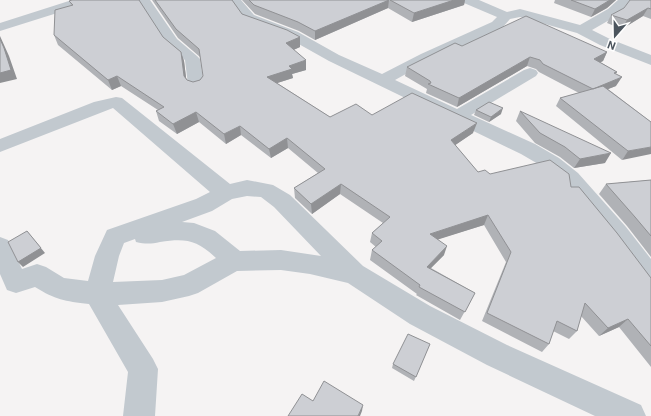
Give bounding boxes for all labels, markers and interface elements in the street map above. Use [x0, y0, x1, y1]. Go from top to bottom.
north arrow [595, 16, 635, 56]
text: N [606, 37, 618, 52]

